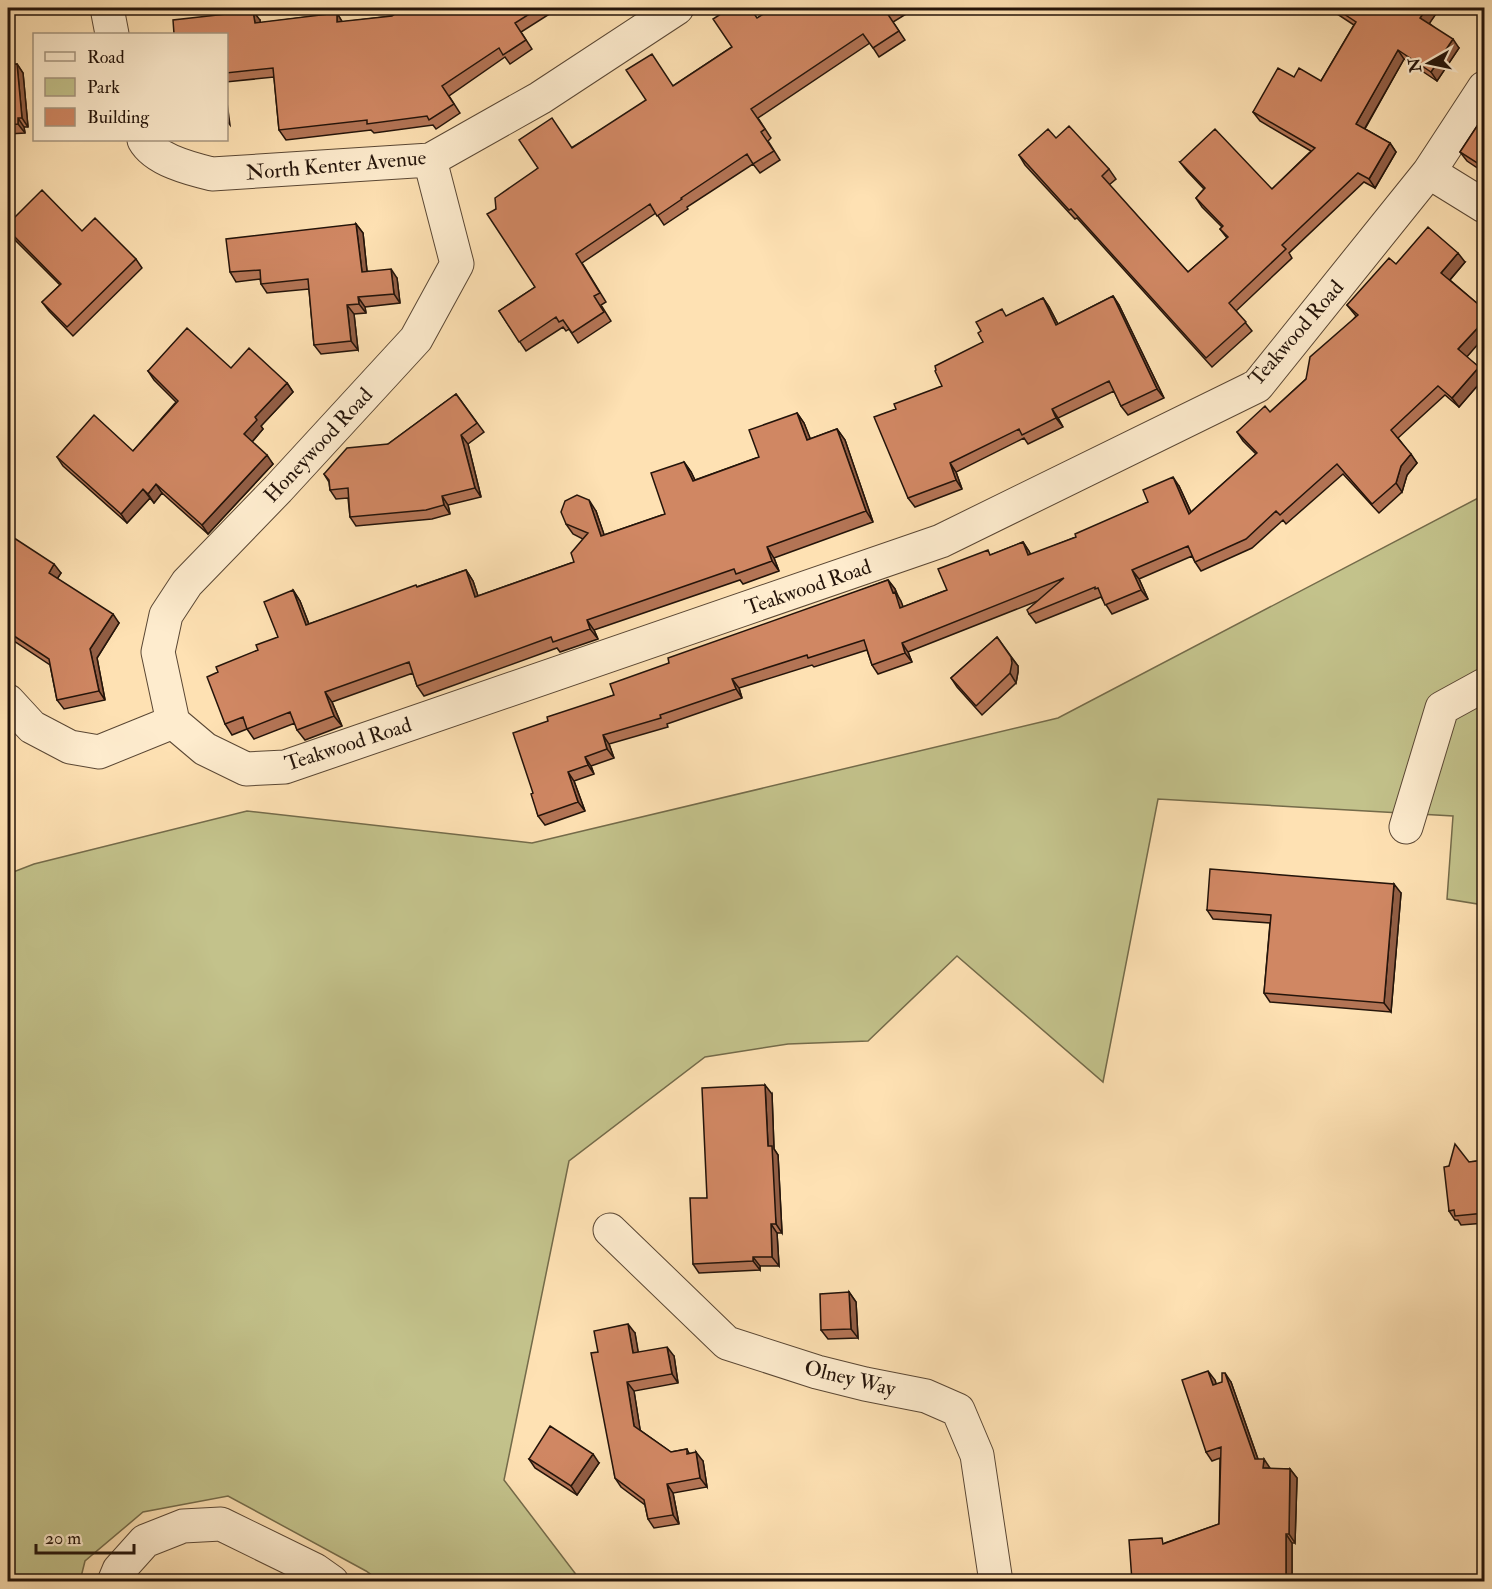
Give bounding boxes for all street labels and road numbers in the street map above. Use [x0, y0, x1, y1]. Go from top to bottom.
street label: North Kenter Avenue [245, 144, 428, 187]
street label: Teakwood Road [1243, 274, 1350, 392]
street label: Honeywood Road [258, 382, 379, 509]
street label: Teakwood Road [741, 553, 876, 622]
street label: Teakwood Road [281, 711, 416, 778]
street label: Olney Way [802, 1354, 899, 1403]

